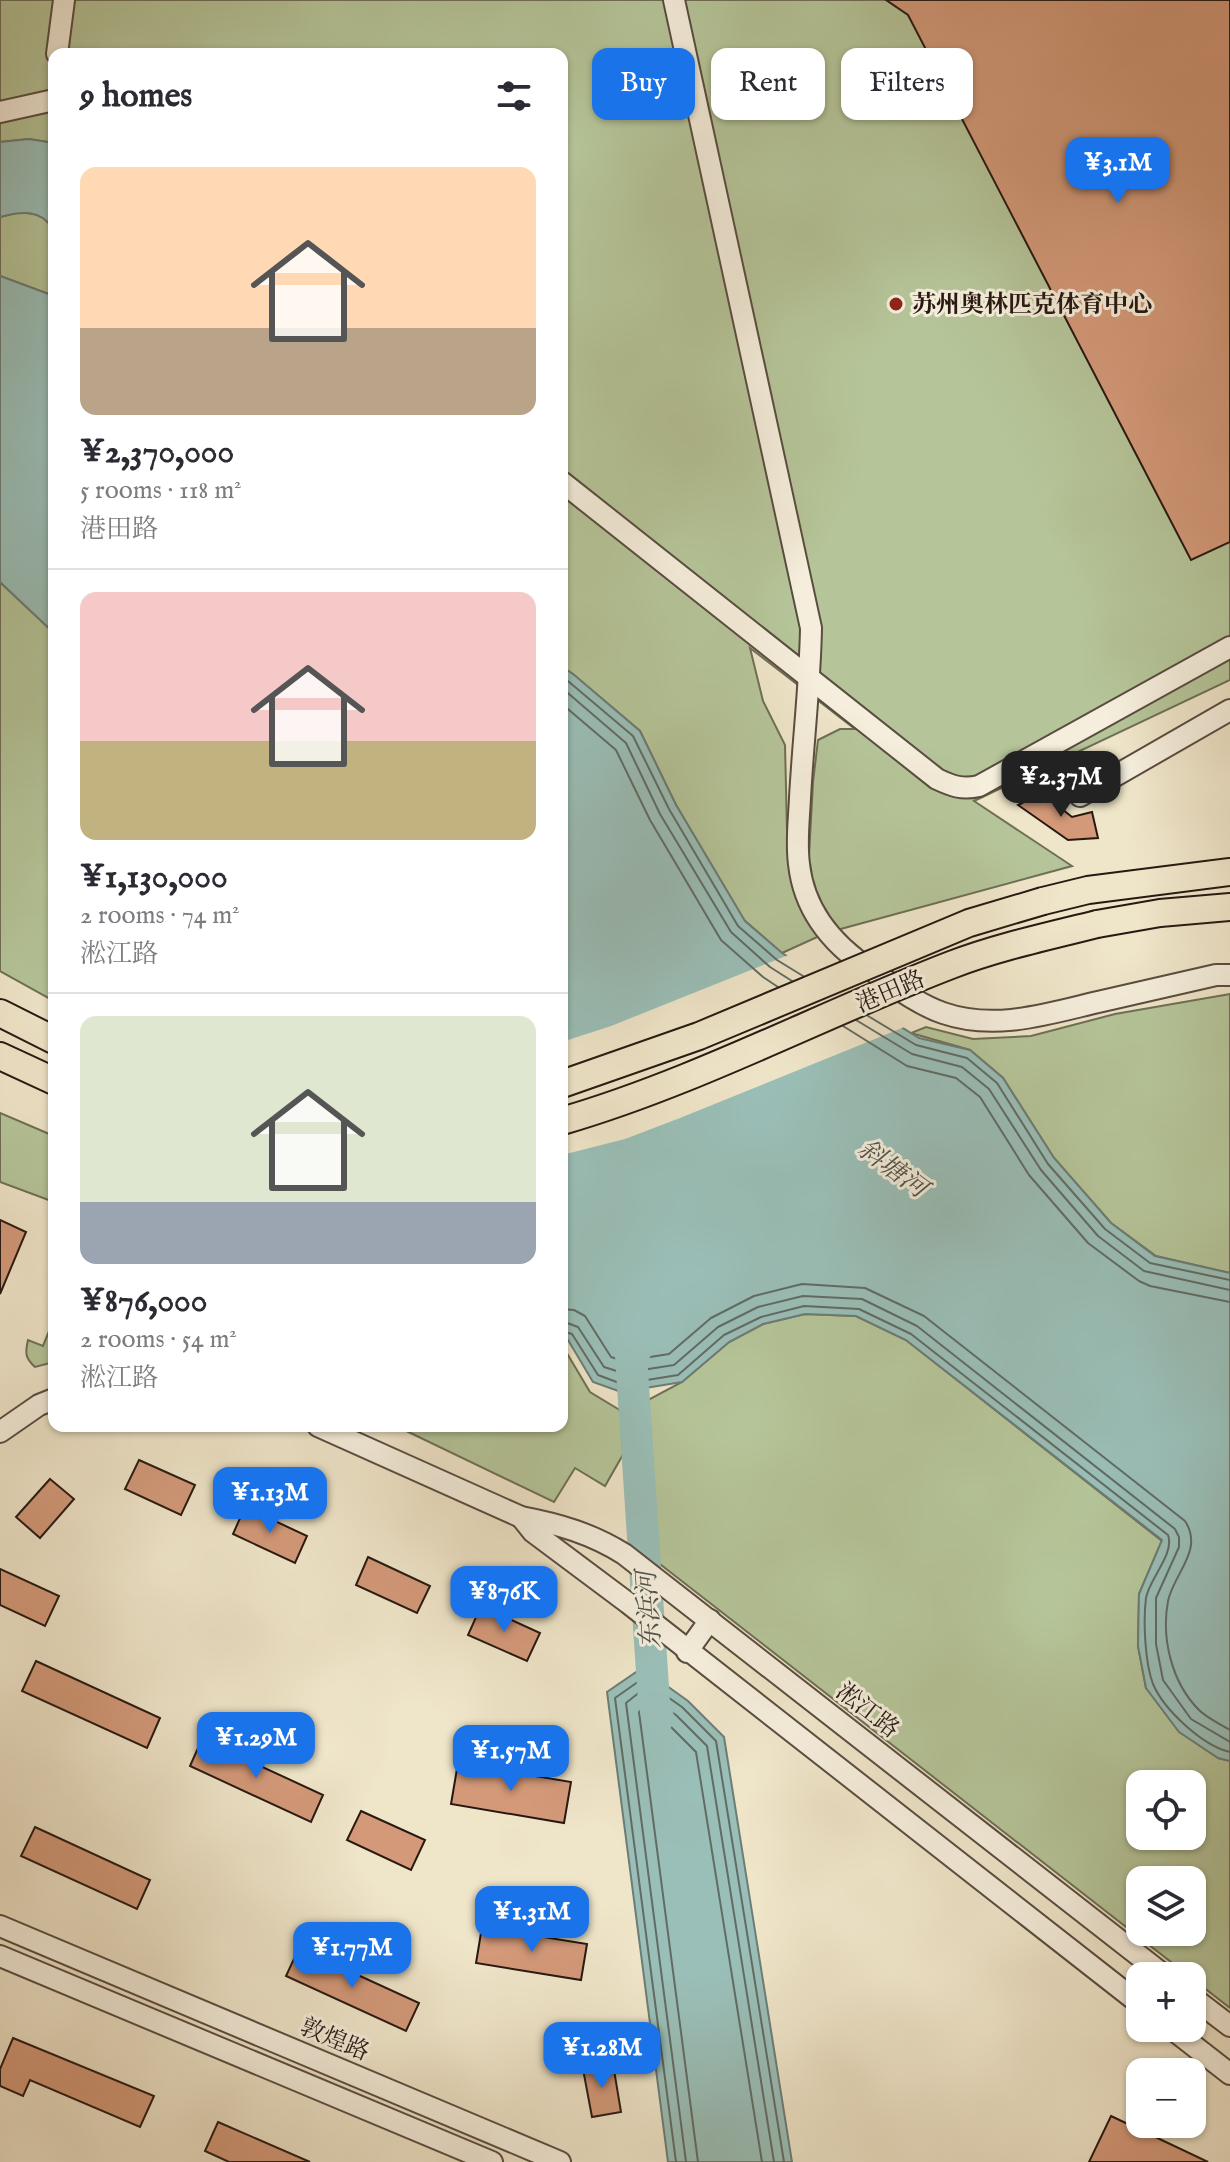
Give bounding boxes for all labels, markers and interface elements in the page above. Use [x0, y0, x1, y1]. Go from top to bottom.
chip: Buy [592, 48, 695, 120]
chip: Rent [711, 48, 825, 120]
chip: Filters [841, 48, 973, 120]
icon: filters [492, 74, 536, 118]
text: 9 homes [80, 75, 192, 118]
pin: ¥3.1M [1062, 137, 1174, 205]
text: ¥3.1M [1084, 146, 1152, 179]
icon: home [236, 219, 380, 363]
place label: 苏州奥林匹克体育中心 [912, 290, 1152, 321]
marker: 苏州奥林匹克体育中心 [887, 295, 905, 313]
text: ¥2,370,000 [80, 431, 234, 474]
text: 5 rooms · 118 m² [80, 474, 242, 507]
text: 港田路 [80, 513, 158, 546]
icon: home [236, 644, 380, 788]
pin: ¥2.37M [996, 751, 1126, 819]
text: ¥2.37M [1019, 760, 1103, 793]
text: ¥1,130,000 [80, 856, 228, 899]
text: 2 rooms · 74 m² [80, 899, 240, 932]
text: 淞江路 [80, 938, 158, 971]
street label: 港田路 [851, 964, 930, 1021]
icon: home [236, 1068, 380, 1212]
water label: 斜塘河 [851, 1133, 937, 1208]
text: ¥876,000 [80, 1280, 208, 1323]
text: 2 rooms · 54 m² [80, 1323, 237, 1356]
text: 淞江路 [80, 1362, 158, 1395]
pin: ¥1.13M [205, 1467, 335, 1535]
text: ¥1.13M [231, 1476, 309, 1509]
pin: ¥876K [448, 1566, 560, 1634]
water label: 东浜河 [630, 1566, 669, 1650]
text: ¥876K [468, 1575, 540, 1608]
street label: 淞江路 [829, 1677, 905, 1746]
pin: ¥1.29M [191, 1712, 321, 1780]
text: ¥1.29M [215, 1721, 297, 1754]
pin: ¥1.57M [446, 1725, 576, 1793]
text: ¥1.57M [471, 1734, 551, 1767]
map controls [1126, 1770, 1206, 2138]
button: locate [1126, 1770, 1206, 1850]
button: layers [1126, 1866, 1206, 1946]
pin: ¥1.31M [467, 1886, 597, 1954]
text: ¥1.31M [493, 1895, 571, 1928]
pin: ¥1.77M [287, 1922, 417, 1990]
text: ¥1.77M [311, 1931, 393, 1964]
button: + [1126, 1962, 1206, 2042]
street label: 敦煌路 [295, 2012, 374, 2069]
pin: ¥1.28M [537, 2022, 667, 2090]
text: ¥1.28M [561, 2031, 643, 2064]
button: − [1126, 2058, 1206, 2138]

